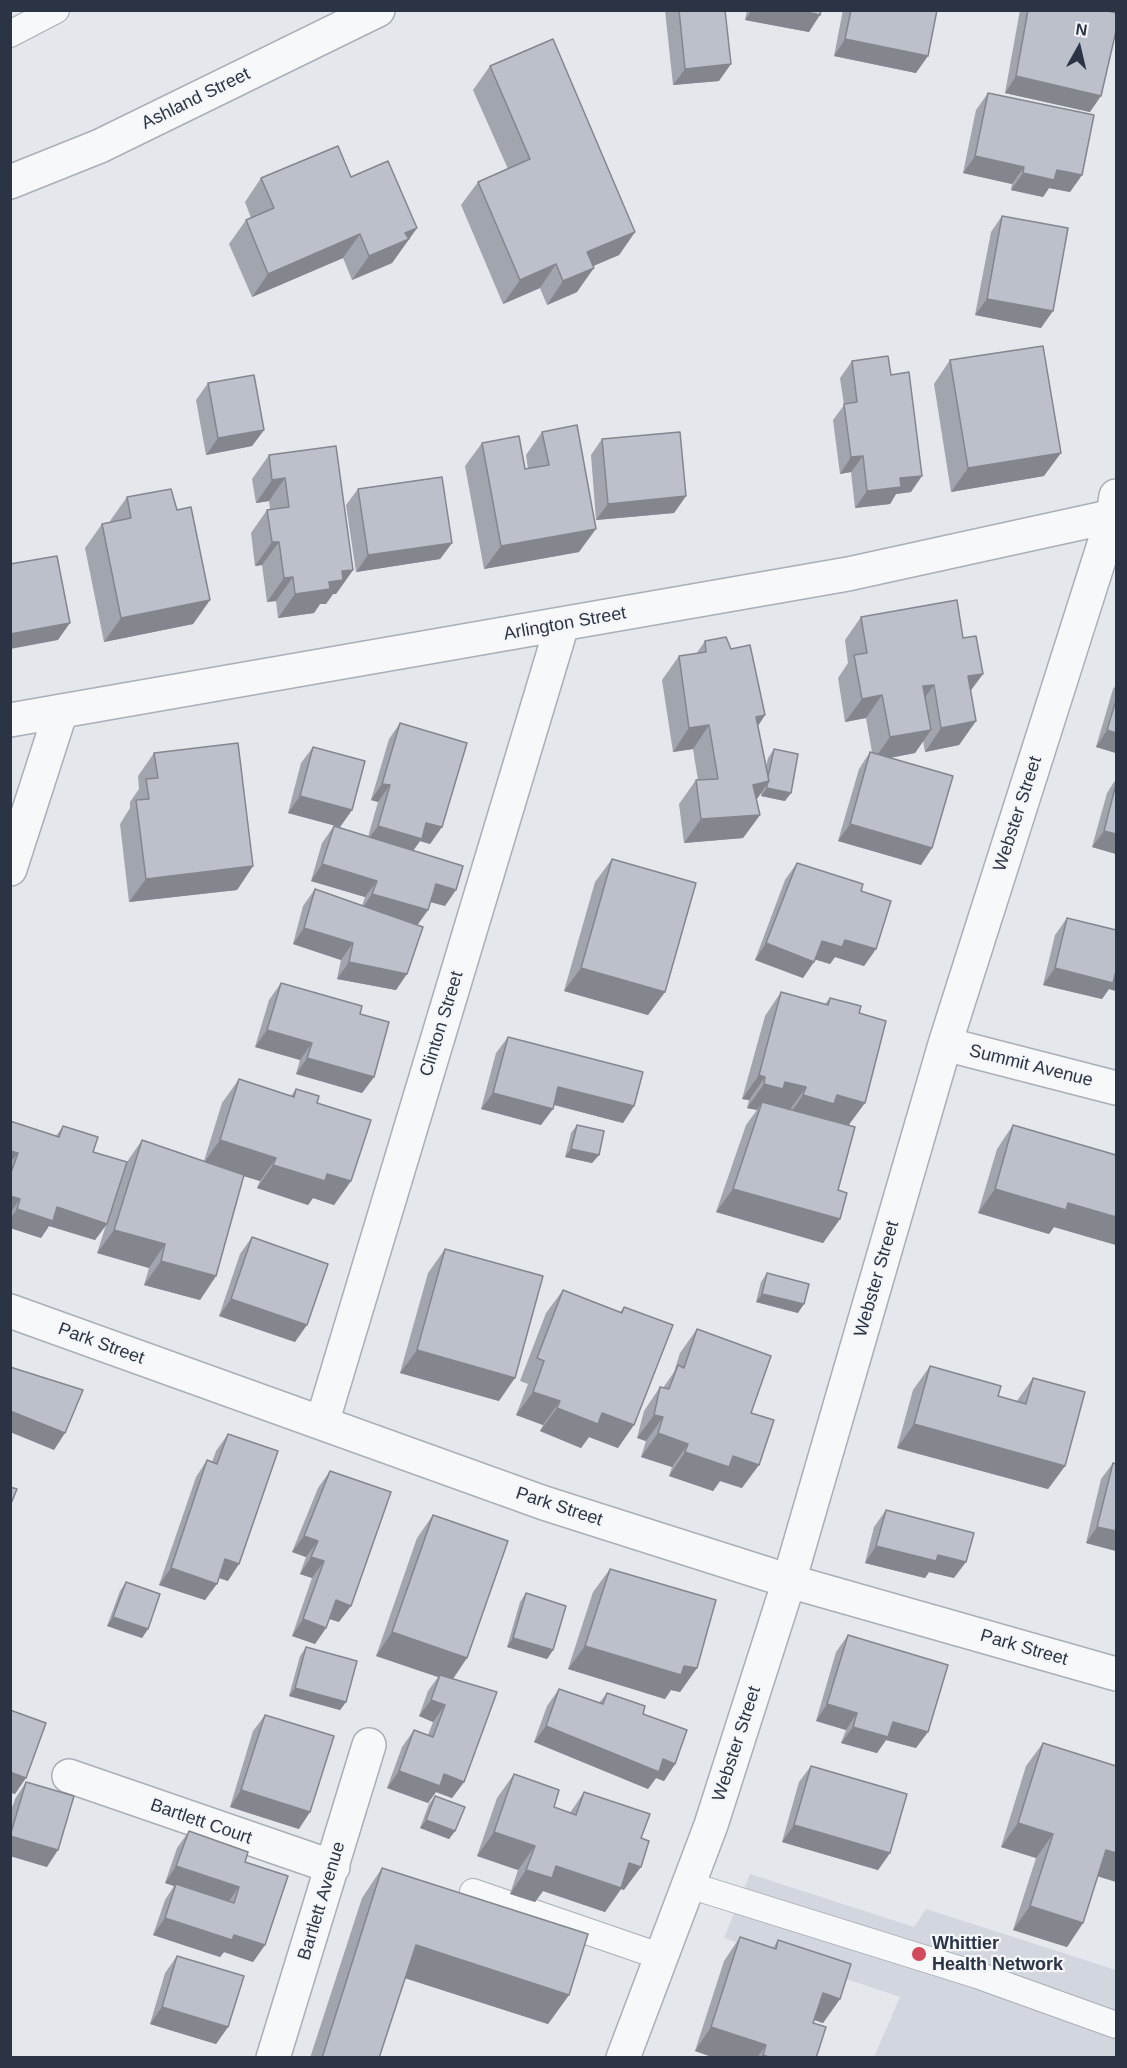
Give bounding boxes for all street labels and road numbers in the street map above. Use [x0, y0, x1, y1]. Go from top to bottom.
street label: Ashland Street [138, 63, 254, 135]
street label: Arlington Street [502, 603, 628, 645]
street label: Webster Street [989, 754, 1047, 874]
street label: Clinton Street [416, 969, 468, 1079]
street label: Summit Avenue [967, 1040, 1095, 1092]
street label: Webster Street [850, 1218, 904, 1340]
street label: Park Street [55, 1318, 147, 1370]
street label: Park Street [513, 1483, 605, 1531]
street label: Park Street [978, 1625, 1070, 1671]
street label: Webster Street [708, 1684, 766, 1804]
street label: Bartlett Court [147, 1795, 255, 1849]
street label: Bartlett Avenue [294, 1839, 350, 1963]

